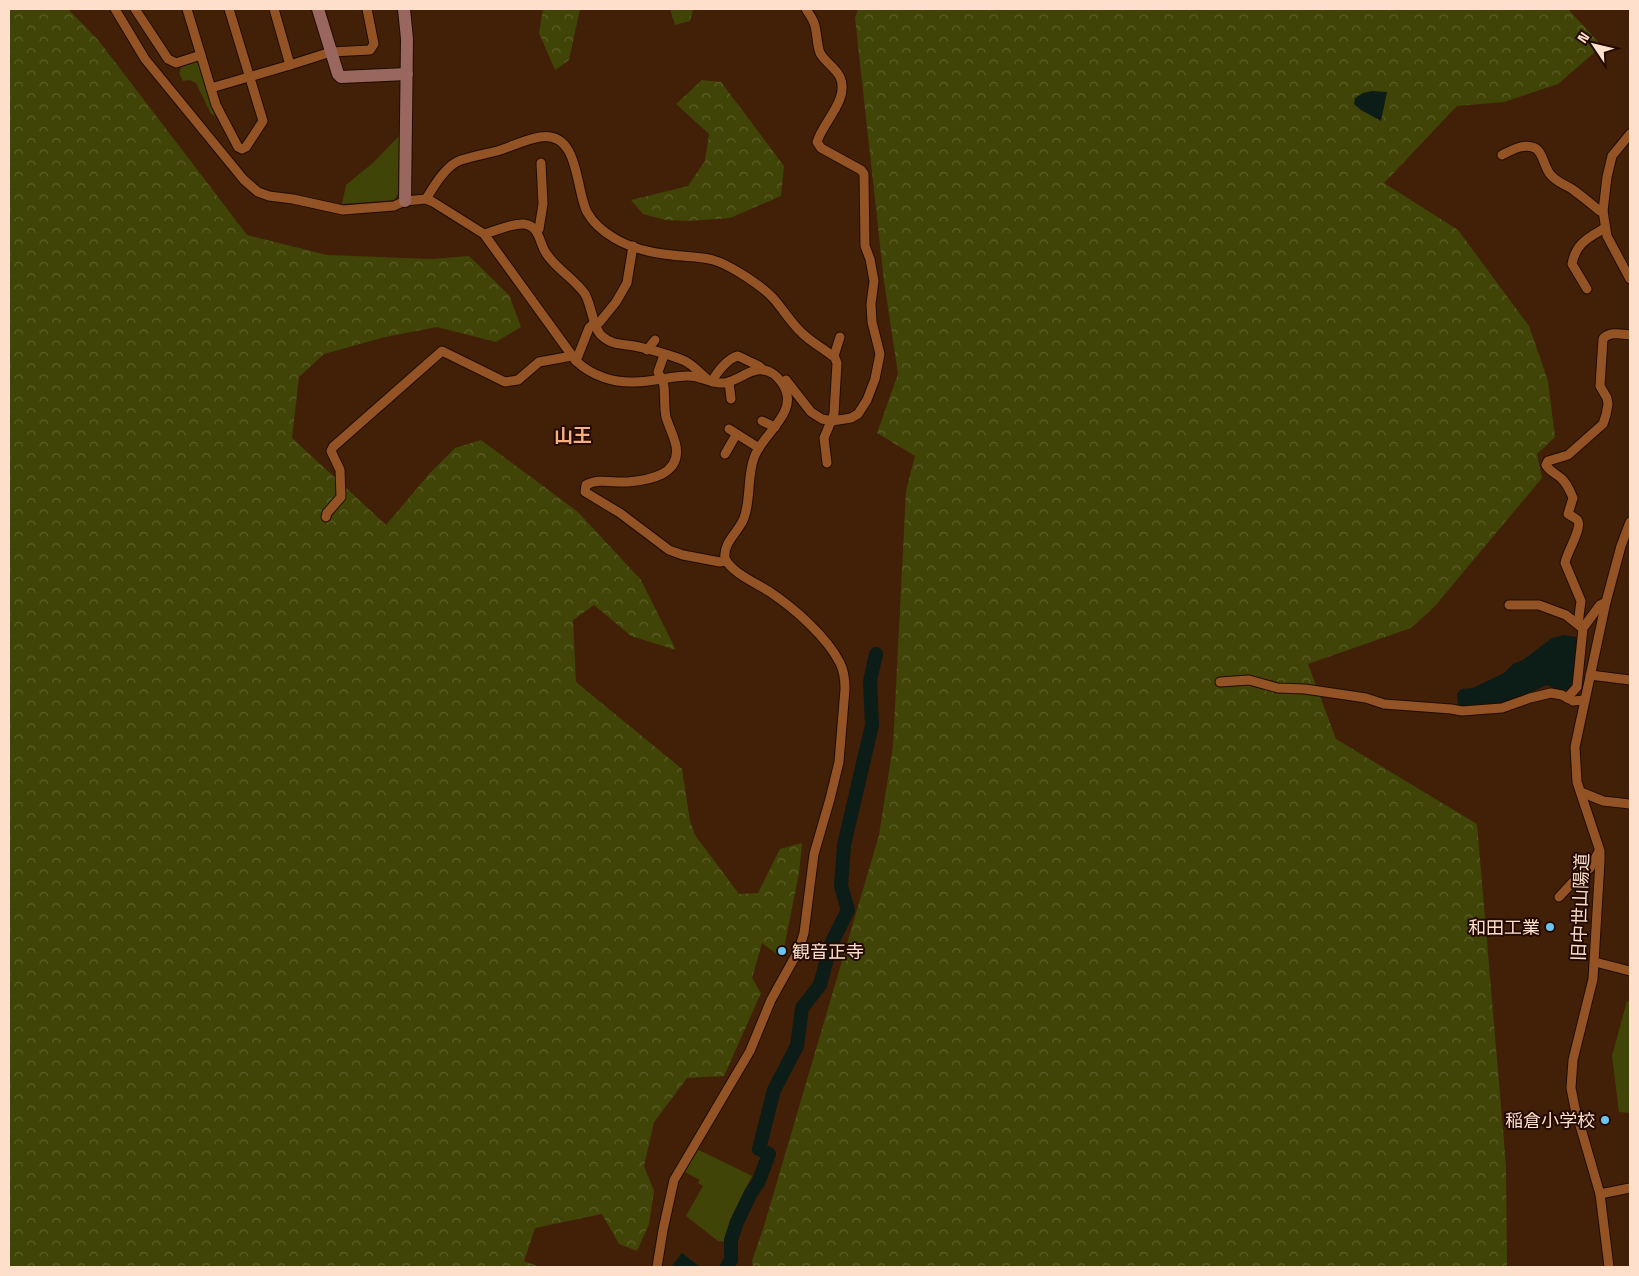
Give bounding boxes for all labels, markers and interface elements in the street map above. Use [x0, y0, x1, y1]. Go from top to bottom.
north arrow [1569, 20, 1619, 70]
text: N [1573, 29, 1593, 47]
district label: 山王 [554, 423, 592, 448]
street label: 旧中世山陽道 [1567, 853, 1593, 961]
place label: 和田工業 [1468, 916, 1540, 939]
marker: 和田工業 [1544, 921, 1556, 933]
place label: 観音正寺 [792, 940, 864, 963]
marker: 観音正寺 [776, 945, 788, 957]
place label: 稲倉小学校 [1505, 1109, 1595, 1132]
marker: 稲倉小学校 [1599, 1114, 1611, 1126]

